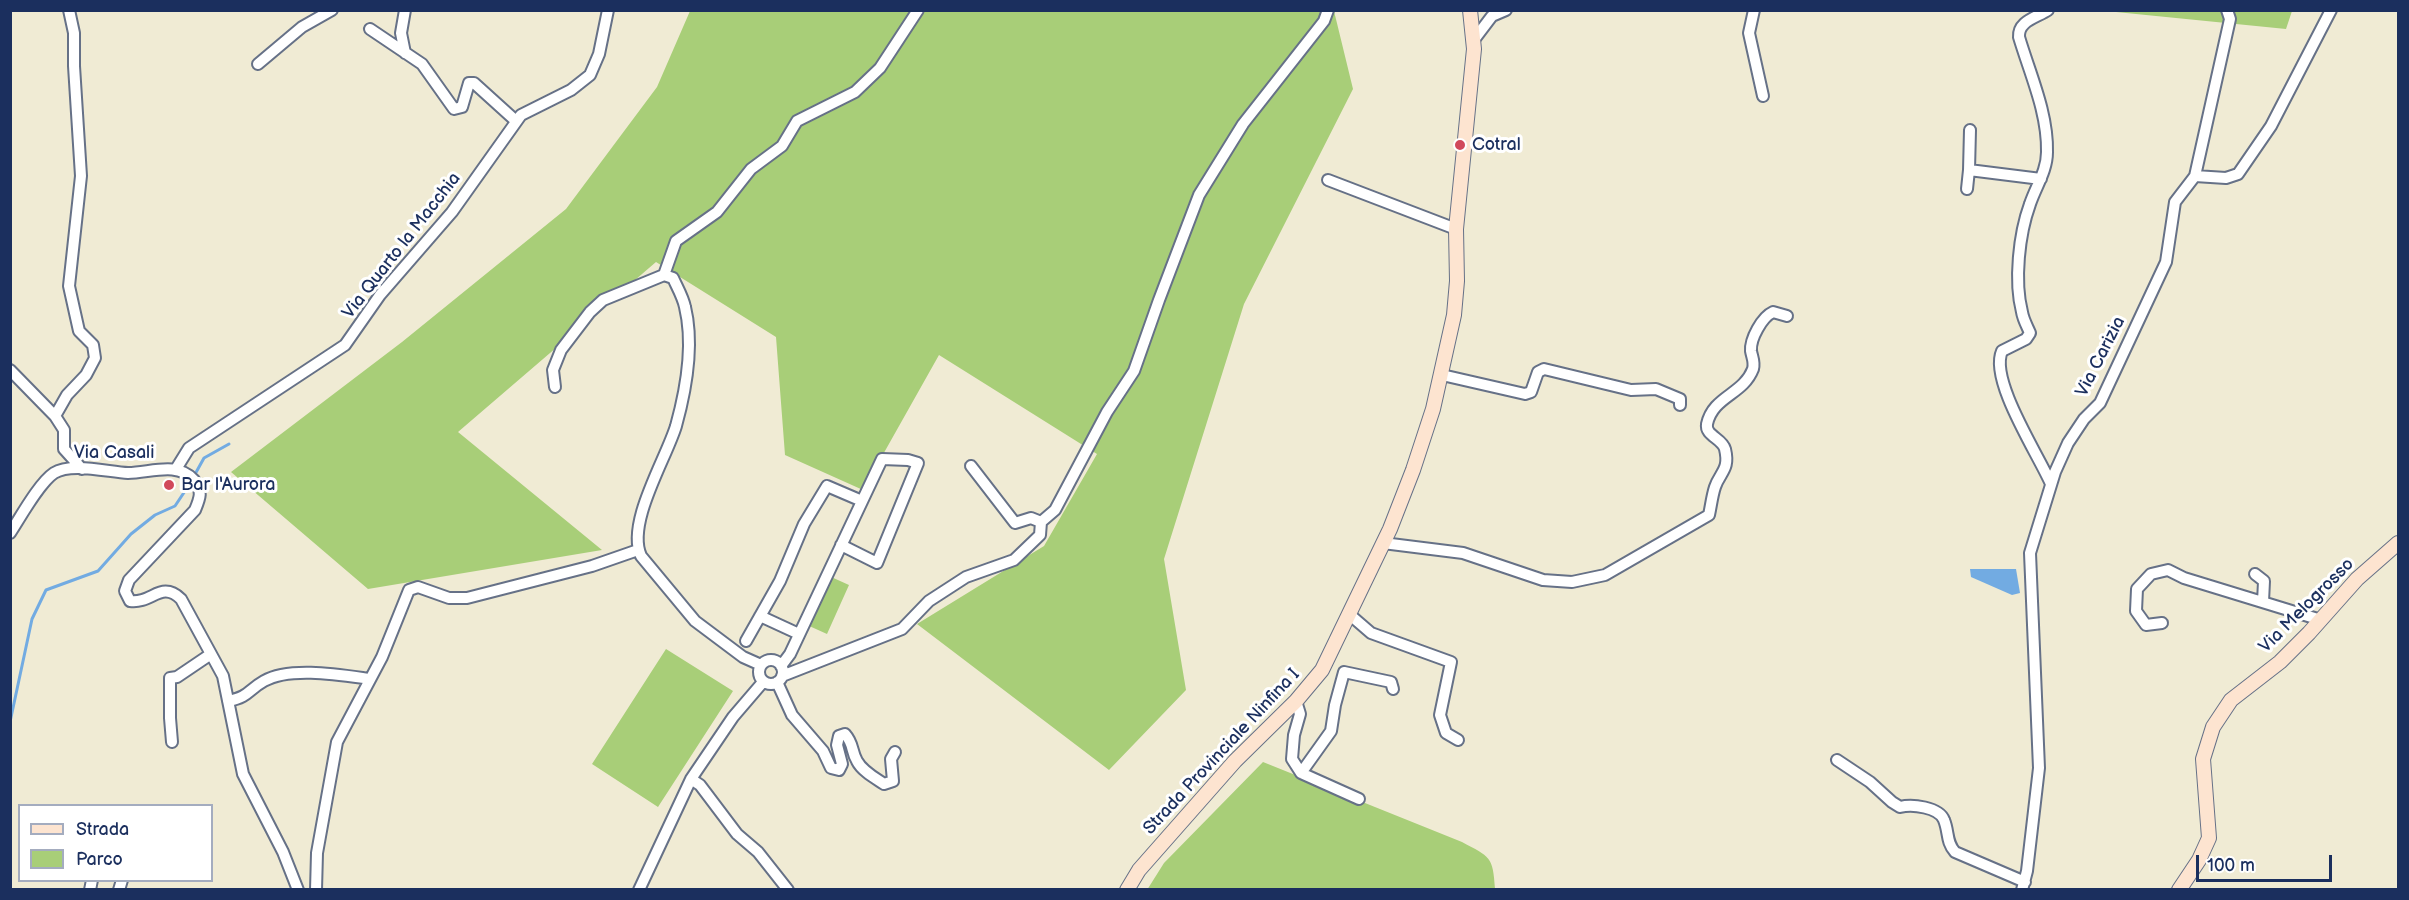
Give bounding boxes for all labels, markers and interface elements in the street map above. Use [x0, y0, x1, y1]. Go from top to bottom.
place label: Cotral [1472, 134, 1521, 156]
marker: Cotral [1453, 138, 1467, 152]
street label: Via Quarto la Macchia [338, 169, 466, 323]
street label: Via Carizia [2072, 313, 2130, 401]
street label: Via Casali [74, 442, 154, 464]
place label: Bar l'Aurora [181, 474, 275, 496]
marker: Bar l'Aurora [162, 478, 176, 492]
street label: Via Melogrosso [2255, 554, 2359, 658]
street label: Strada Provinciale Ninfina I [1139, 664, 1305, 840]
legend [18, 804, 213, 882]
text: Strada [76, 819, 129, 840]
scale bar [2199, 843, 2336, 881]
text: Parco [76, 849, 123, 870]
text: 100 m [2207, 855, 2255, 876]

